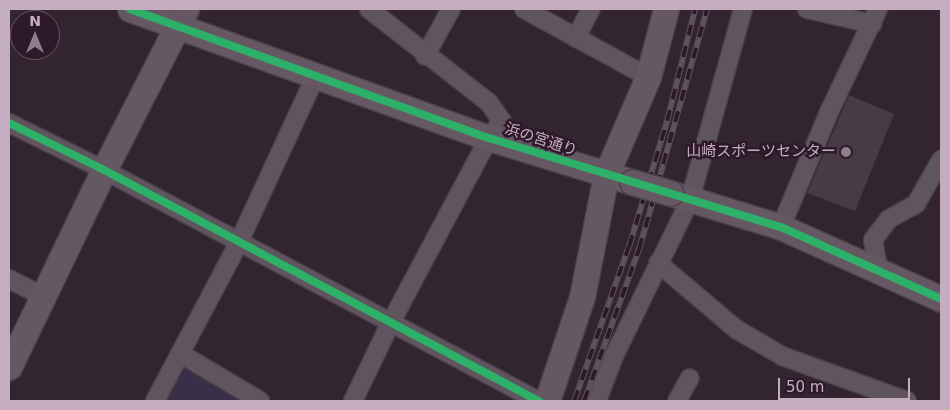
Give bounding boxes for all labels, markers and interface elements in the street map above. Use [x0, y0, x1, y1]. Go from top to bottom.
north arrow [10, 10, 60, 60]
text: N [29, 13, 41, 29]
street label: 浜の宮通り [503, 120, 579, 160]
place label: 山崎スポーツセンター [686, 143, 836, 161]
marker: 山崎スポーツセンター [840, 146, 852, 158]
scale bar [780, 368, 912, 400]
text: 50 m [786, 378, 824, 396]

